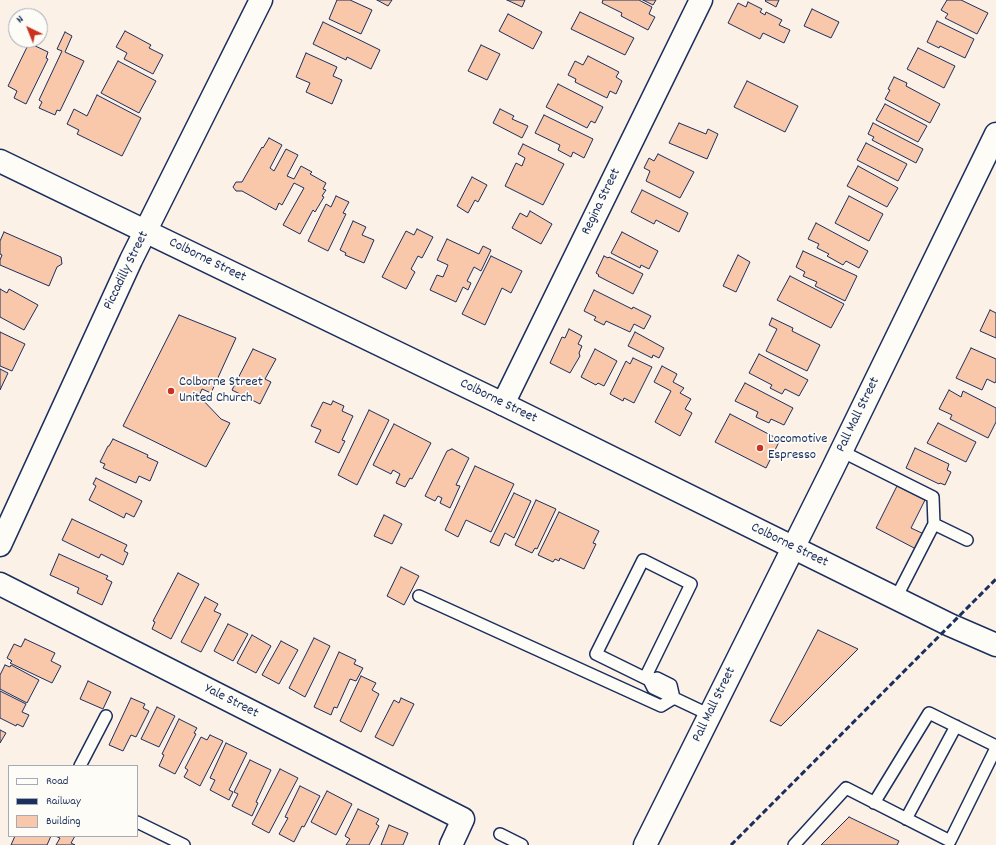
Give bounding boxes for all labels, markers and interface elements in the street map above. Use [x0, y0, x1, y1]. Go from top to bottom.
north arrow [8, 8, 48, 48]
text: N [13, 12, 28, 28]
street label: Regina Street [579, 166, 625, 238]
street label: Piccadilly Street [101, 229, 153, 313]
street label: Colborne Street [166, 235, 248, 287]
place label: Colborne Street United Church [179, 375, 263, 408]
street label: Pall Mall Street [834, 375, 884, 455]
street label: Colborne Street [457, 376, 539, 428]
marker: Colborne Street United Church [166, 386, 176, 396]
place label: Locomotive Espresso [768, 432, 827, 464]
marker: Locomotive Espresso [755, 443, 765, 453]
street label: Colborne Street [748, 520, 830, 572]
street label: Pall Mall Street [690, 665, 740, 745]
street label: Yale Street [201, 681, 261, 723]
legend [8, 765, 138, 837]
text: Road [46, 773, 68, 790]
text: Railway [46, 793, 81, 810]
text: Building [46, 813, 81, 830]

